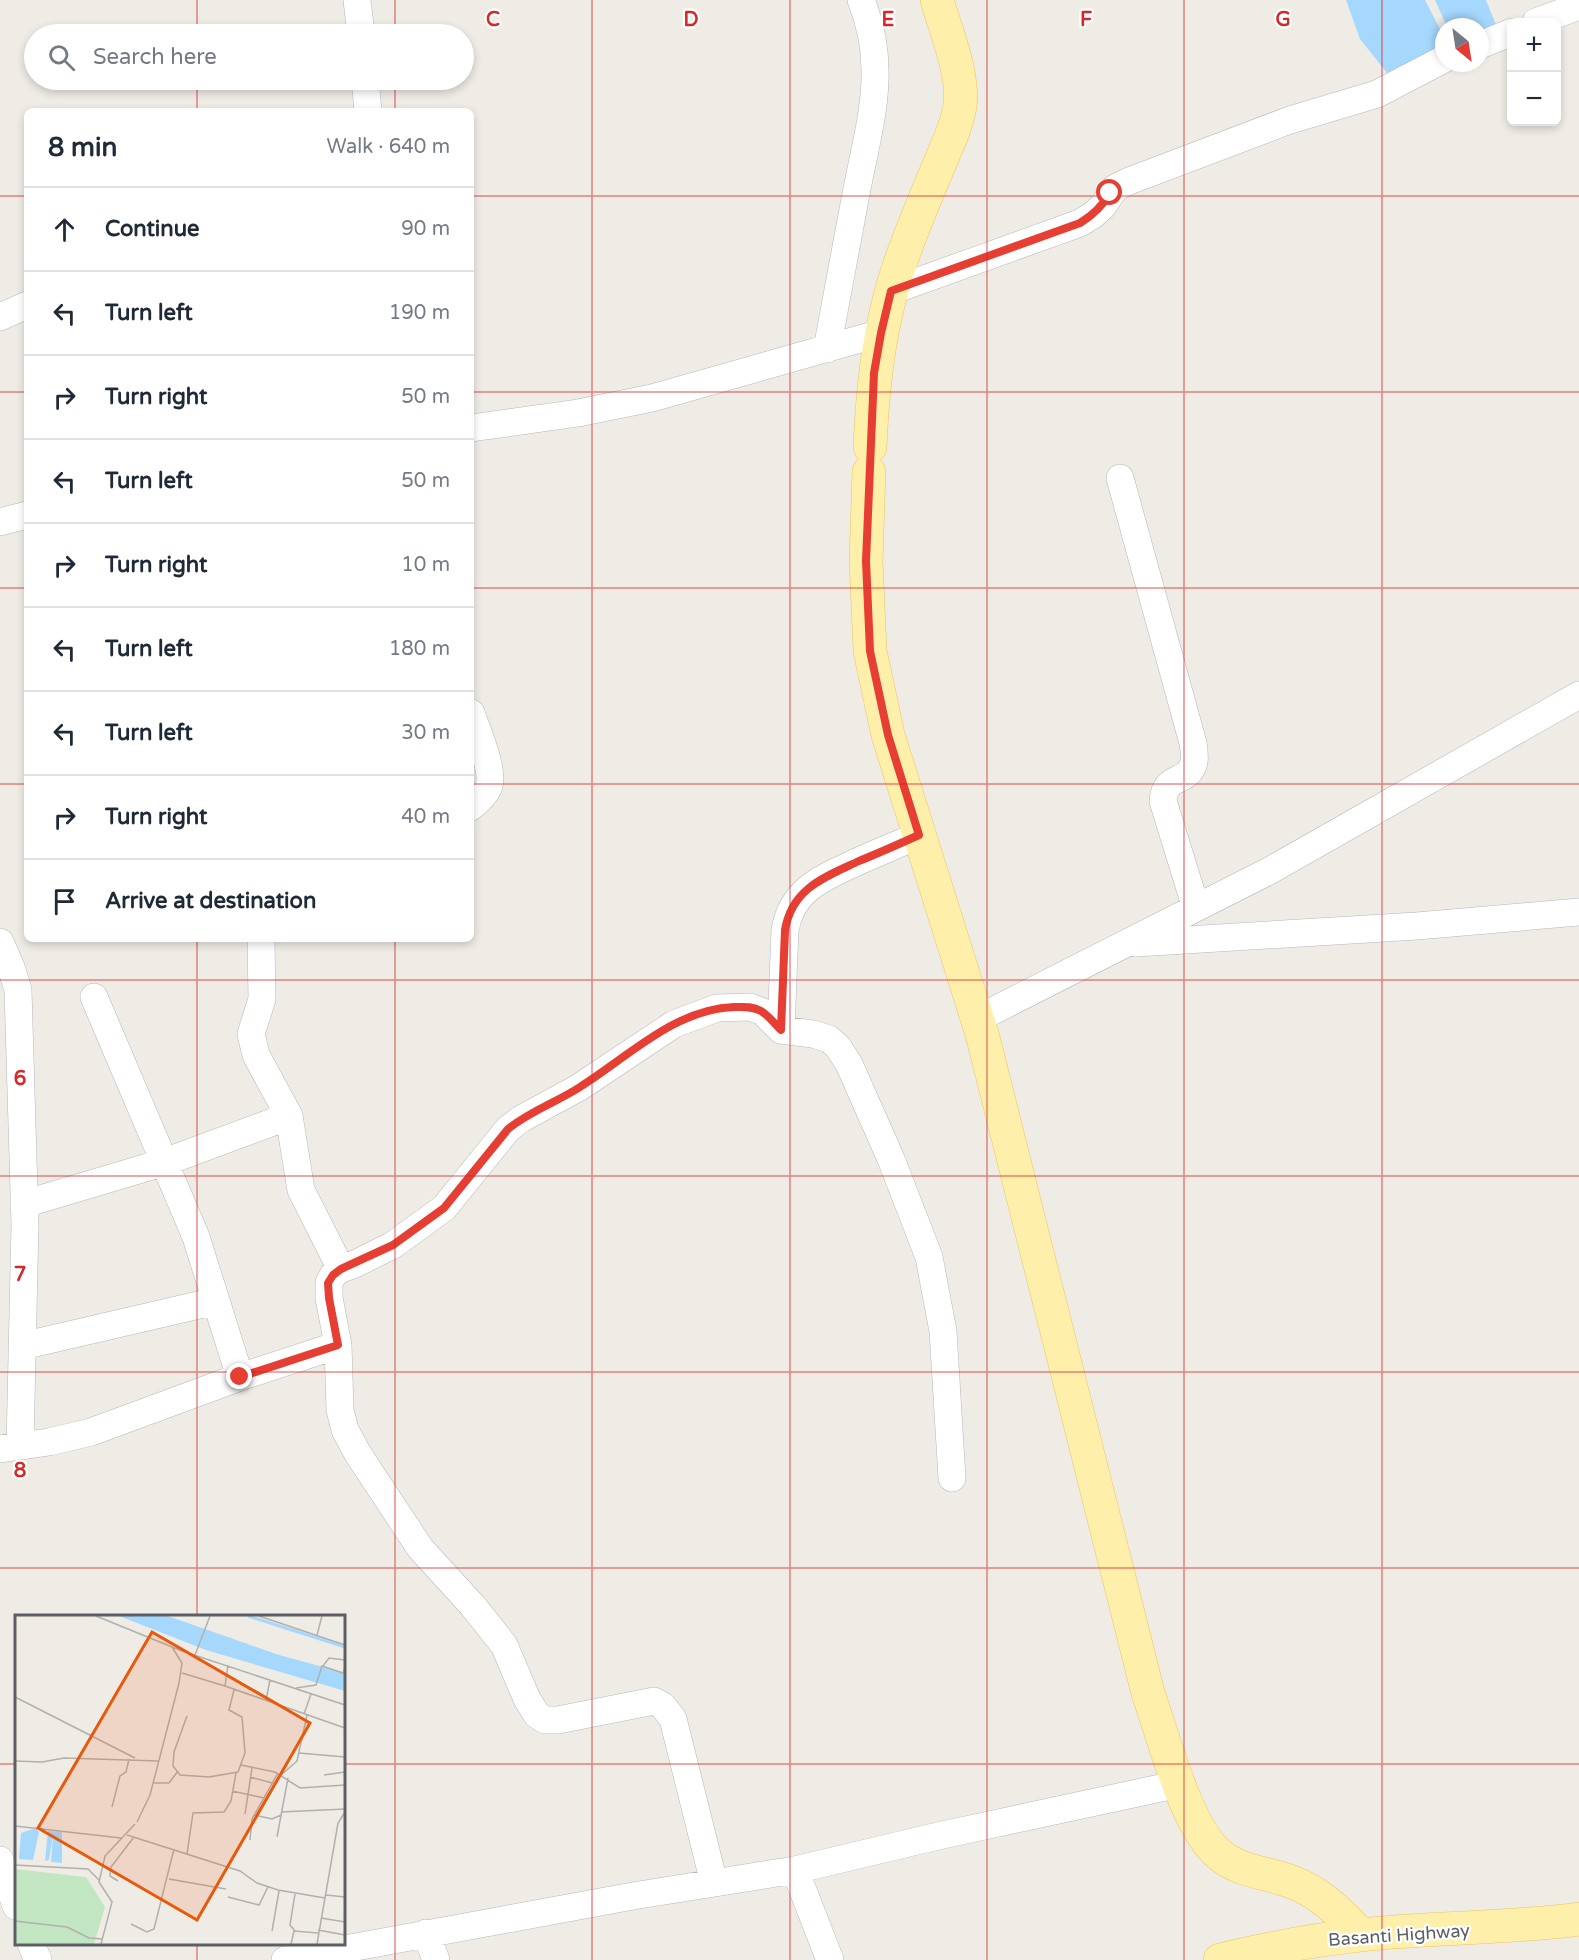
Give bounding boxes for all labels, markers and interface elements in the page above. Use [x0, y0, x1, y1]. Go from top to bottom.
text: C [486, 8, 500, 32]
text: D [683, 8, 699, 32]
text: E [882, 8, 895, 32]
text: F [1080, 8, 1092, 32]
text: G [1275, 8, 1291, 32]
north arrow [1435, 18, 1489, 72]
map controls [1507, 18, 1561, 126]
button: + [1507, 18, 1561, 72]
search box [24, 24, 474, 90]
icon: search [45, 41, 78, 74]
text: Search here [93, 44, 217, 70]
button: − [1507, 72, 1561, 126]
text: 8 min [48, 132, 117, 163]
text: Walk · 640 m [327, 135, 450, 159]
route start [1096, 179, 1122, 205]
icon: ahead [48, 213, 81, 246]
text: Continue [105, 216, 200, 242]
text: 90 m [401, 217, 450, 241]
icon: left [48, 297, 81, 330]
text: Turn left [105, 300, 193, 326]
text: 190 m [389, 301, 450, 325]
icon: right [48, 381, 81, 414]
text: Turn right [105, 384, 207, 410]
text: 50 m [401, 385, 450, 409]
icon: left [48, 465, 81, 498]
text: Turn left [105, 468, 193, 494]
text: 50 m [401, 469, 450, 493]
icon: right [48, 549, 81, 582]
text: Turn right [105, 552, 207, 578]
text: 10 m [401, 553, 450, 577]
icon: left [48, 633, 81, 666]
text: Turn left [105, 636, 193, 662]
text: 180 m [389, 637, 450, 661]
icon: left [48, 717, 81, 750]
text: Turn left [105, 720, 193, 746]
text: 30 m [401, 721, 450, 745]
icon: right [48, 801, 81, 834]
text: Turn right [105, 804, 207, 830]
text: 40 m [401, 805, 450, 829]
icon: arrive [48, 885, 81, 918]
text: Arrive at destination [105, 888, 316, 914]
text: 6 [14, 1067, 26, 1091]
text: 7 [14, 1263, 26, 1287]
route end [226, 1363, 252, 1389]
text: 8 [14, 1459, 26, 1483]
inset map [15, 1615, 345, 1945]
street label: Basanti Highway [1327, 1919, 1471, 1951]

